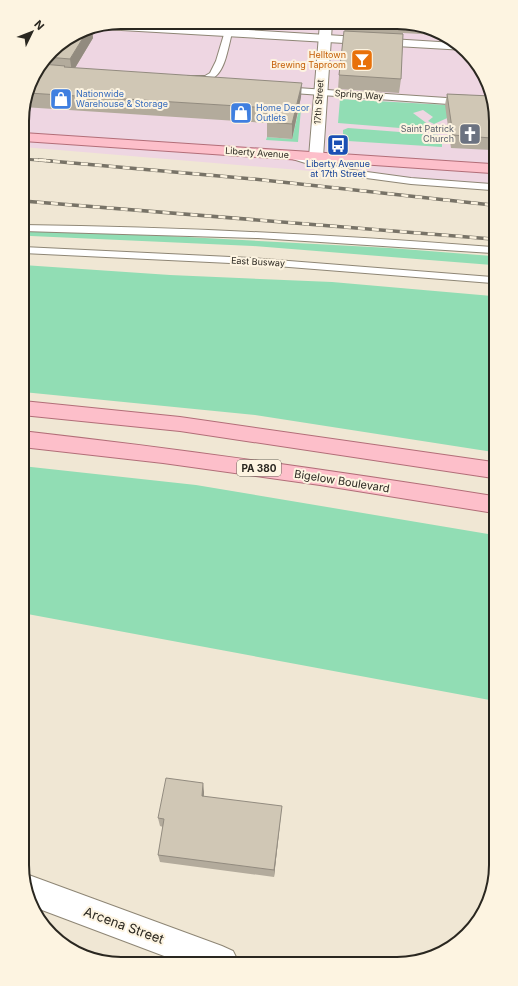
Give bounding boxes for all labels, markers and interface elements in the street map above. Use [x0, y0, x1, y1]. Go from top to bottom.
north arrow [12, 12, 52, 52]
text: N [31, 17, 47, 33]
bar icon: Helltown Brewing Taproom [349, 47, 375, 73]
place label: Helltown Brewing Taproom [271, 49, 346, 70]
street label: 17th Street [311, 79, 326, 125]
shop icon: Nationwide Warehouse & Storage [48, 86, 74, 112]
street label: Spring Way [334, 87, 384, 102]
place label: Nationwide Warehouse & Storage [76, 88, 168, 109]
shop icon: Home Decor Outlets [228, 100, 254, 126]
place label: Home Decor Outlets [256, 102, 310, 123]
church icon: Saint Patrick Church [457, 121, 483, 147]
place label: Saint Patrick Church [401, 123, 454, 144]
bus stop icon: Liberty Avenue at 17th Street [325, 132, 351, 158]
street label: Liberty Avenue [225, 145, 289, 160]
place label: Liberty Avenue at 17th Street [306, 158, 370, 179]
street label: East Busway [231, 255, 285, 268]
road number: PA 380 [237, 460, 281, 476]
street label: Bigelow Boulevard [293, 467, 391, 495]
street label: Arcena Street [82, 903, 166, 947]

